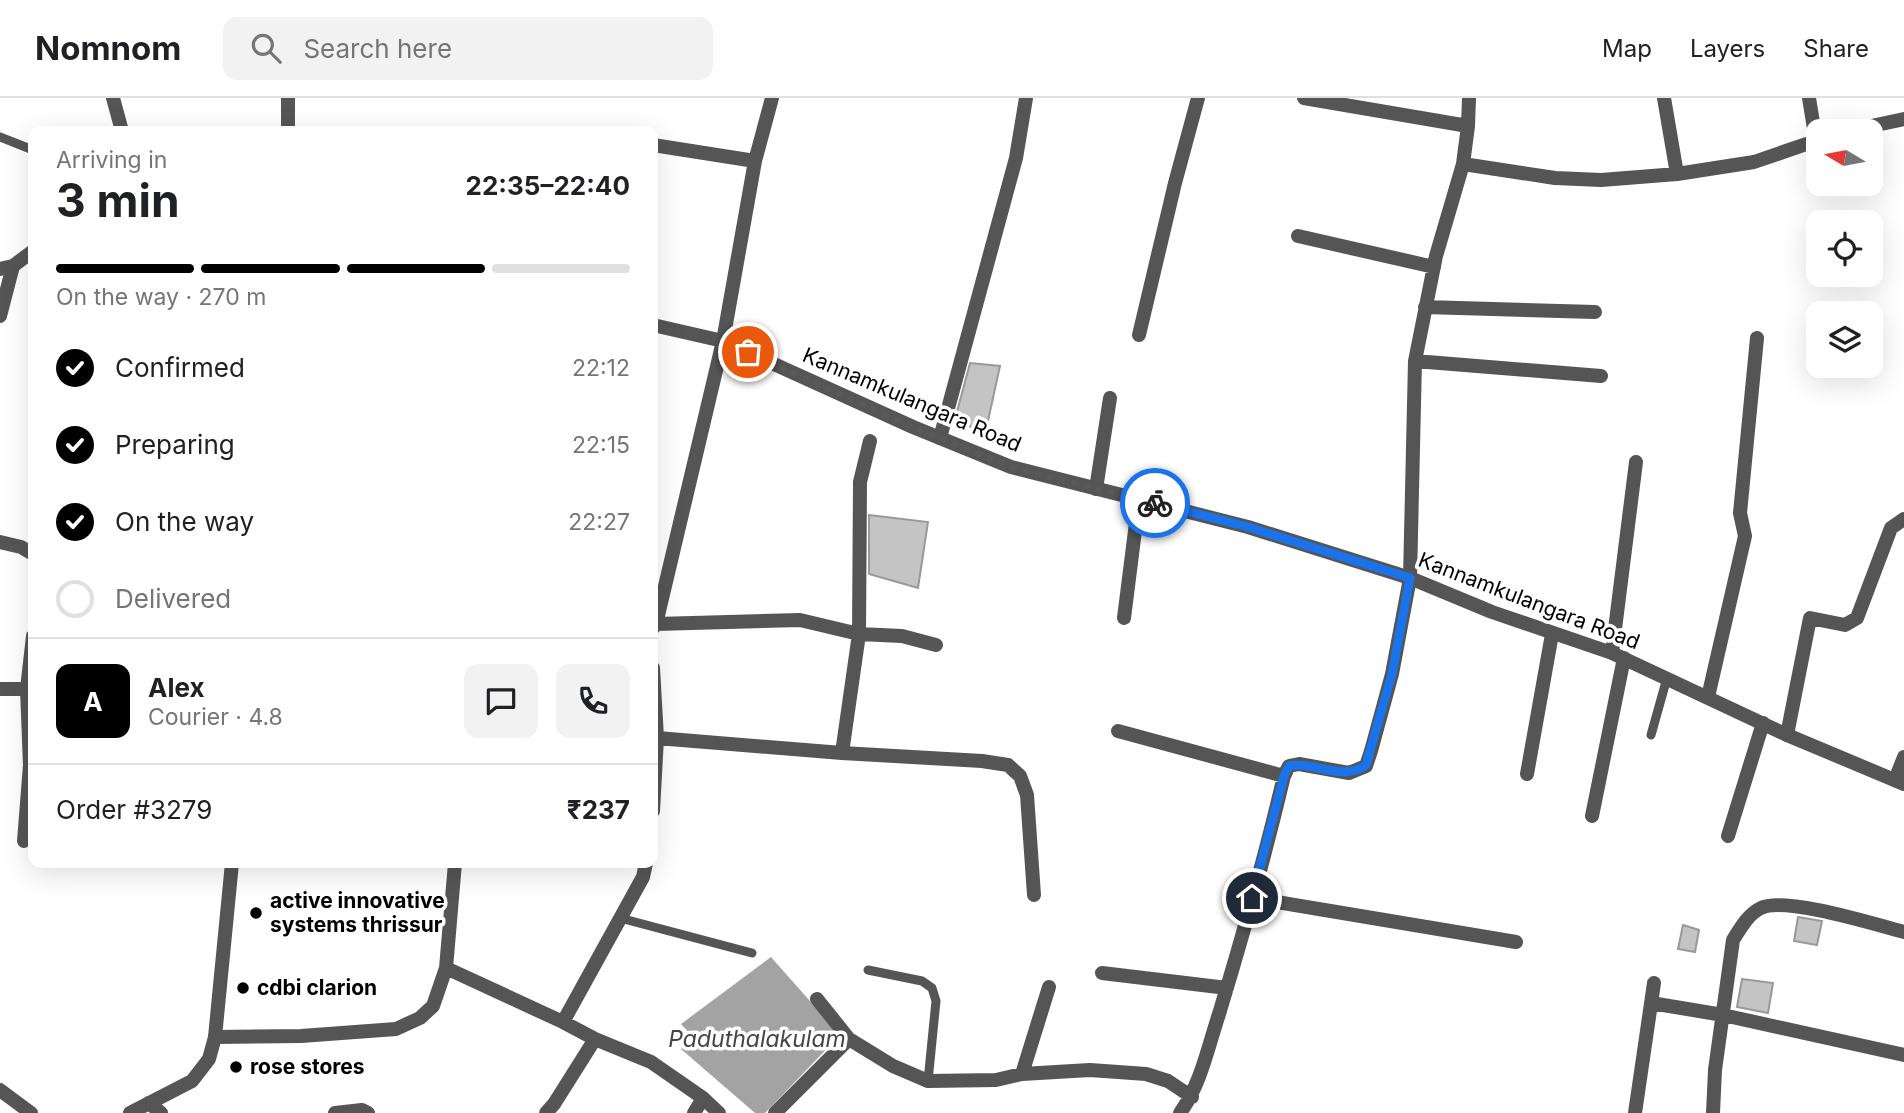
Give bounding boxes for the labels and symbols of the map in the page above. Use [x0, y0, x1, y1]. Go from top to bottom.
north arrow [1806, 119, 1883, 196]
pin [718, 322, 778, 382]
street label: Kannamkulangara Road [799, 342, 1025, 457]
courier [1120, 468, 1190, 538]
street label: Kannamkulangara Road [1415, 547, 1643, 654]
pin [1222, 868, 1282, 928]
place label: active innovative systems thrissur [270, 888, 445, 937]
marker: active innovative systems thrissur [248, 905, 264, 921]
place label: cdbi clarion [257, 975, 377, 1000]
marker: cdbi clarion [235, 980, 251, 996]
water label: Paduthalakulam [668, 1025, 846, 1053]
place label: rose stores [250, 1054, 365, 1079]
marker: rose stores [228, 1059, 244, 1075]

